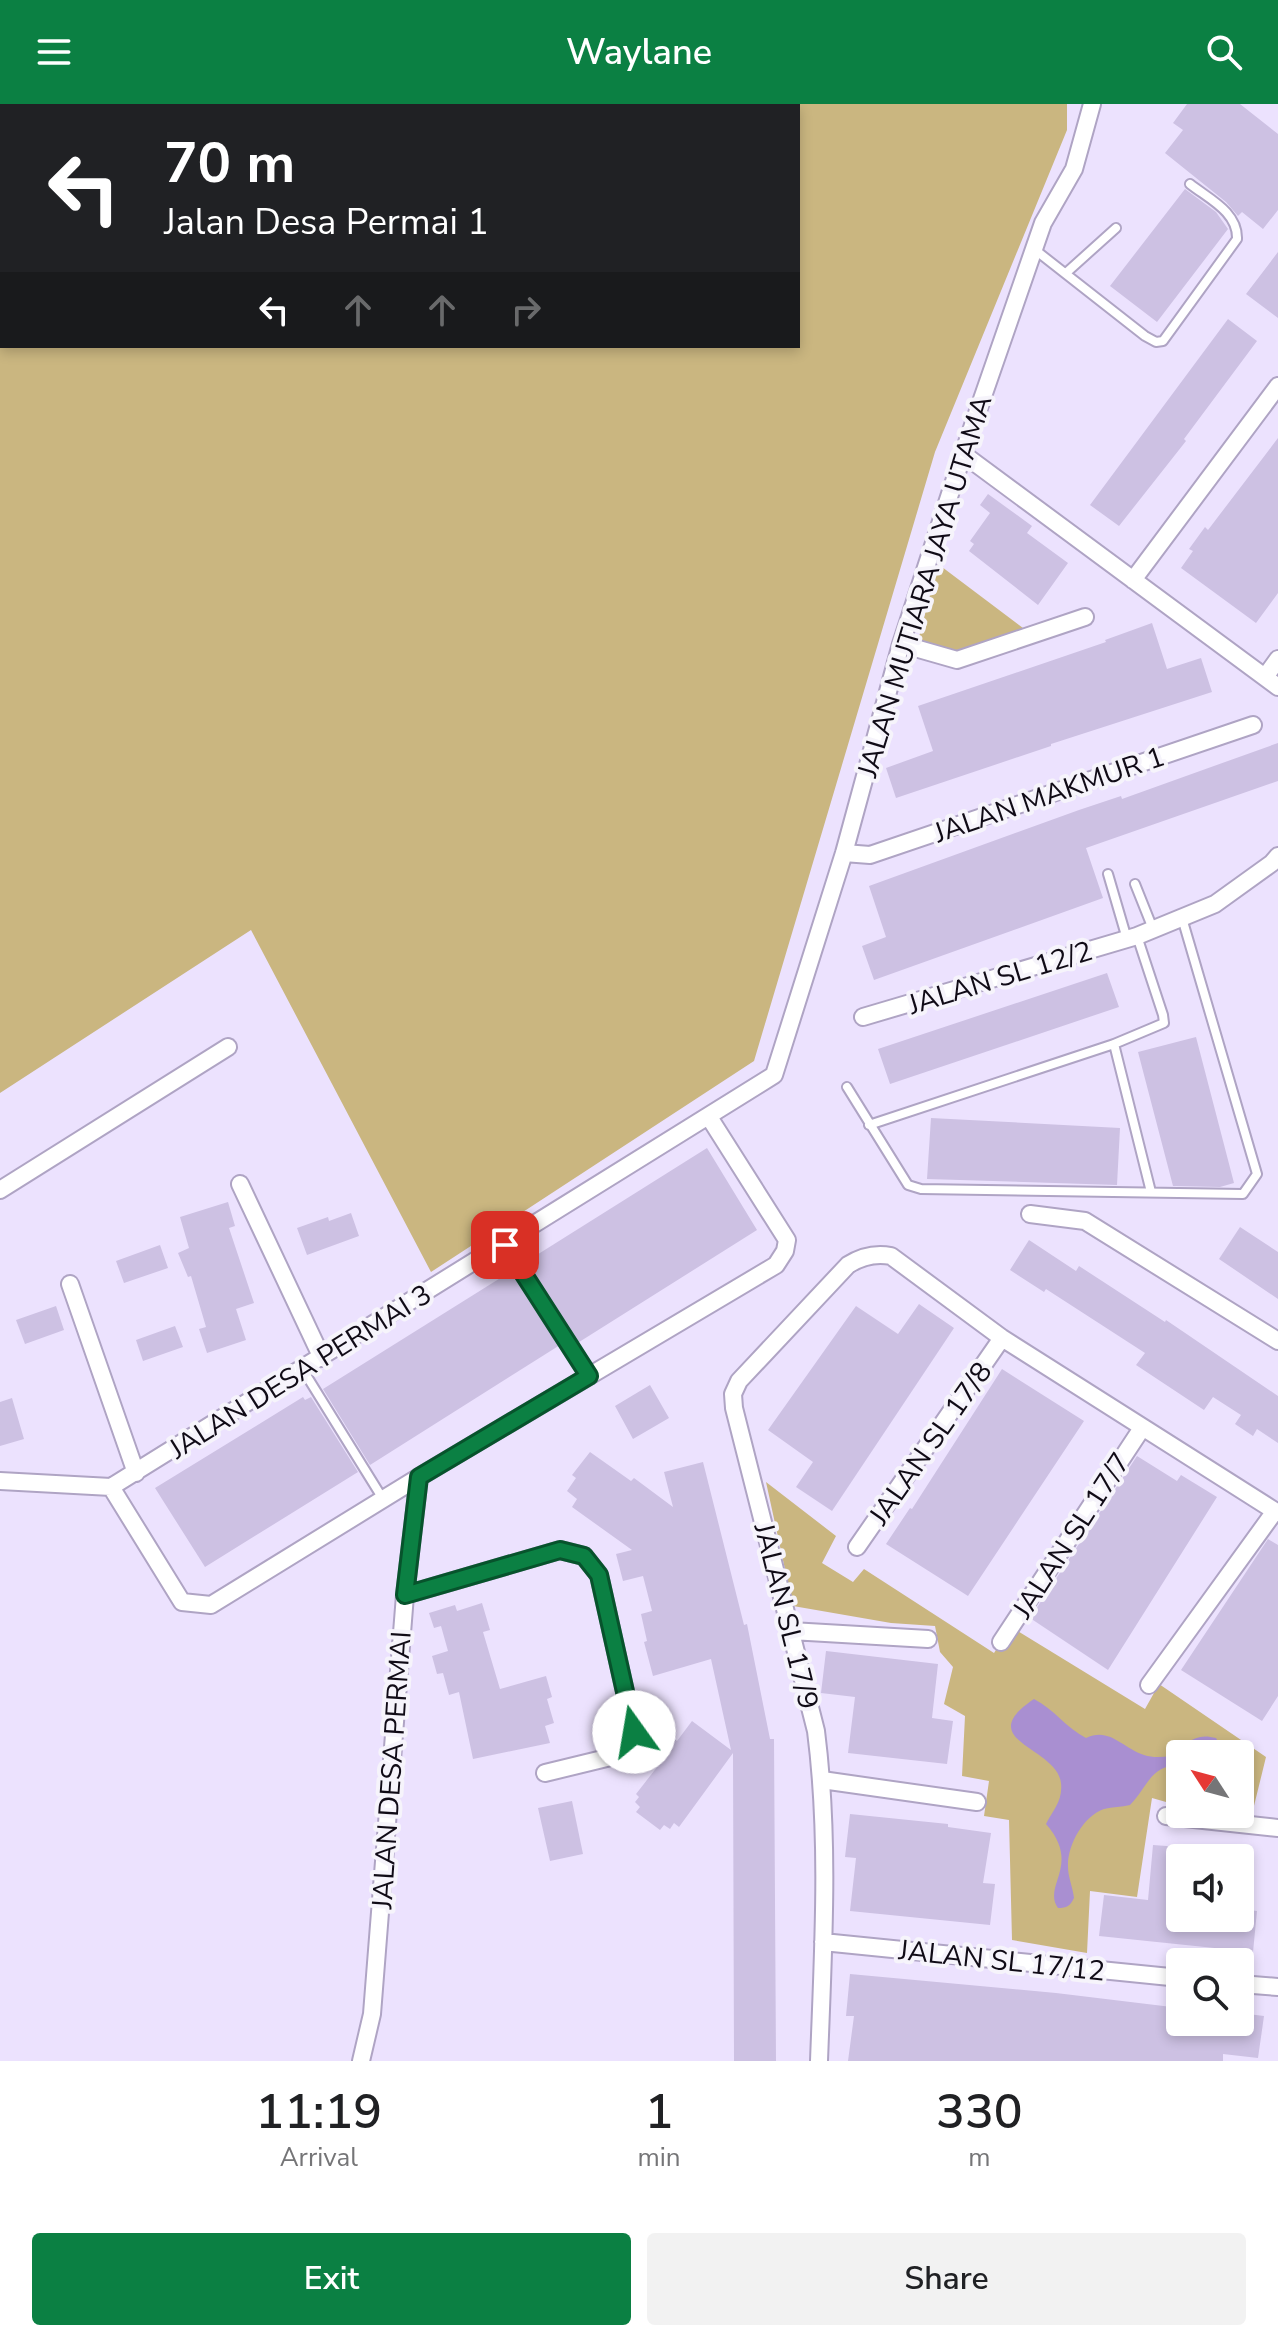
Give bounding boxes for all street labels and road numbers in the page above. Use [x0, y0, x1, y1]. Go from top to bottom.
street label: JALAN MUTIARA JAYA UTAMA [848, 391, 1001, 783]
street label: JALAN MAKMUR 1 [928, 738, 1170, 853]
street label: JALAN SL 12/2 [903, 932, 1097, 1024]
street label: JALAN DESA PERMAI 3 [161, 1276, 439, 1469]
street label: JALAN SL 17/8 [860, 1355, 1001, 1533]
street label: JALAN SL 17/7 [1004, 1445, 1140, 1627]
street label: JALAN SL 17/9 [744, 1518, 827, 1713]
street label: JALAN DESA PERMAI [363, 1630, 421, 1911]
street label: JALAN SL 17/12 [896, 1931, 1107, 1991]

